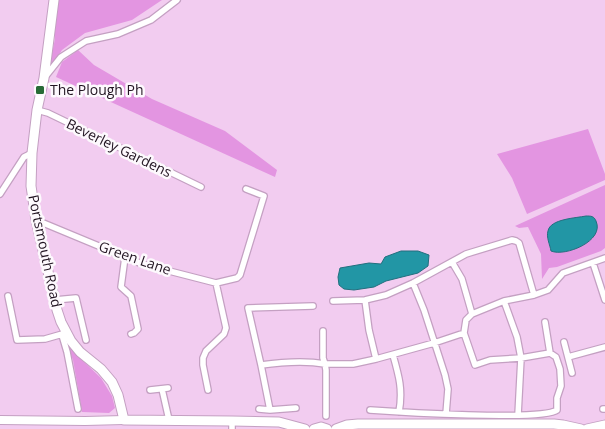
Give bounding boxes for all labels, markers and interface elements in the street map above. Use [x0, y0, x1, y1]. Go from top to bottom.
place label: The Plough Ph [50, 80, 144, 99]
marker: The Plough Ph [34, 84, 46, 96]
street label: Beverley Gardens [63, 114, 175, 181]
street label: Portsmouth Road [24, 193, 67, 309]
street label: Green Lane [96, 236, 174, 279]

